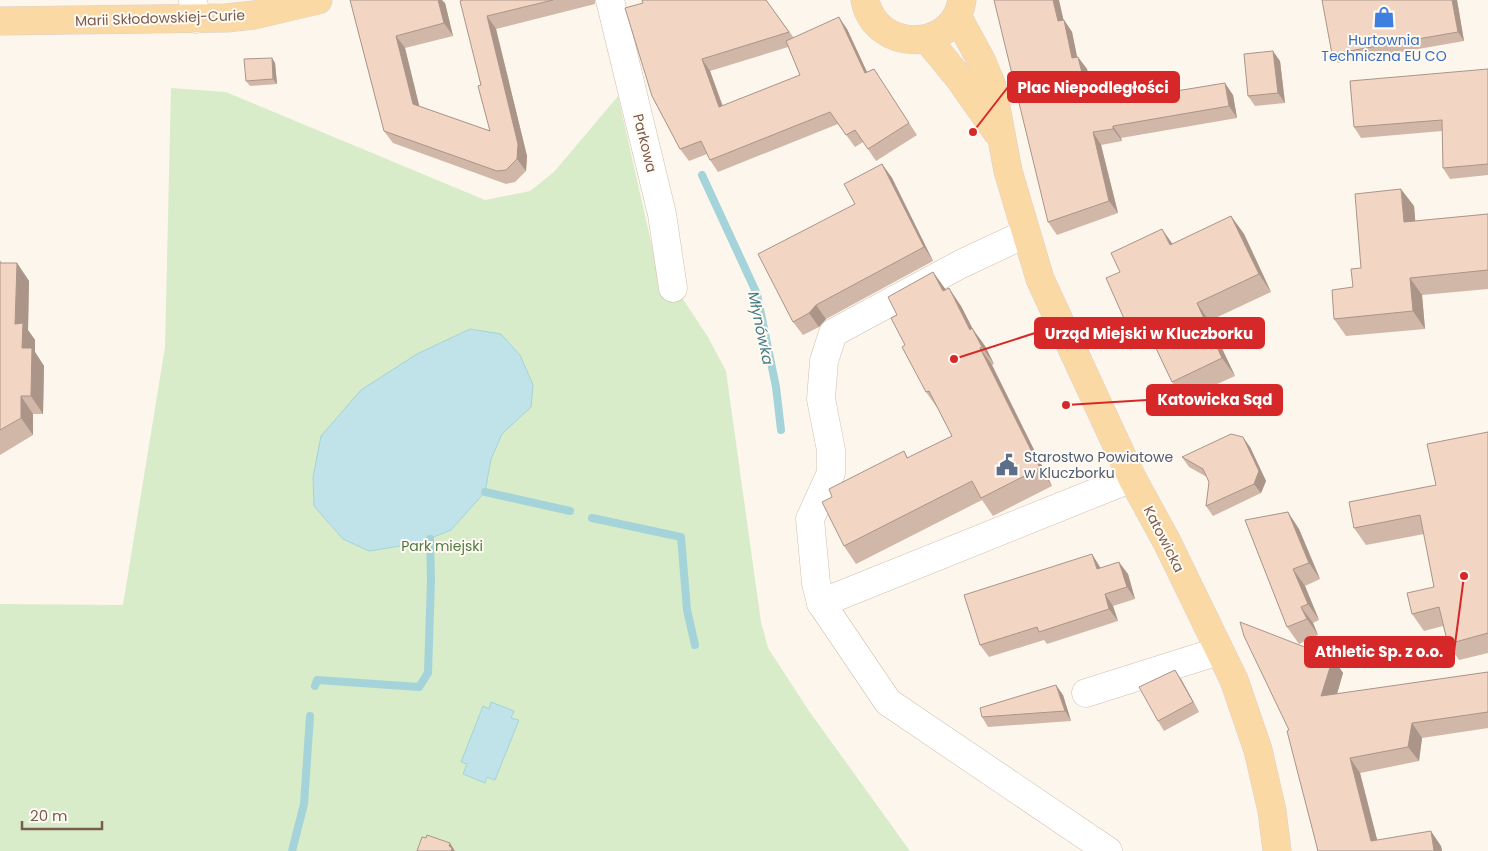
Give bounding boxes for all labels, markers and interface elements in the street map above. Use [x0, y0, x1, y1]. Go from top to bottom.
shop icon: Hurtownia Techniczna EU CO [1371, 4, 1397, 30]
street label: Marii Skłodowskiej-Curie [75, 5, 246, 31]
place label: Hurtownia Techniczna EU CO [1321, 30, 1447, 66]
callout: Plac Niepodległości [1008, 72, 1179, 102]
text: Plac Niepodległości [1017, 77, 1169, 98]
street label: Parkowa [628, 112, 662, 174]
water label: Młynówka [743, 289, 779, 367]
callout: Urząd Miejski w Kluczborku [1035, 318, 1264, 348]
text: Urząd Miejski w Kluczborku [1045, 323, 1253, 344]
callout: Katowicka Sąd [1147, 385, 1282, 415]
text: Katowicka Sąd [1157, 389, 1273, 410]
place label: Starostwo Powiatowe w Kluczborku [1024, 447, 1174, 483]
public building icon: Starostwo Powiatowe w Kluczborku [994, 452, 1020, 478]
street label: Katowicka [1139, 502, 1189, 576]
park label: Park miejski [401, 536, 483, 556]
callout: Athletic Sp. z o.o. [1305, 637, 1454, 667]
text: Athletic Sp. z o.o. [1315, 641, 1443, 662]
scale bar [22, 798, 102, 830]
text: 20 m [30, 805, 68, 826]

